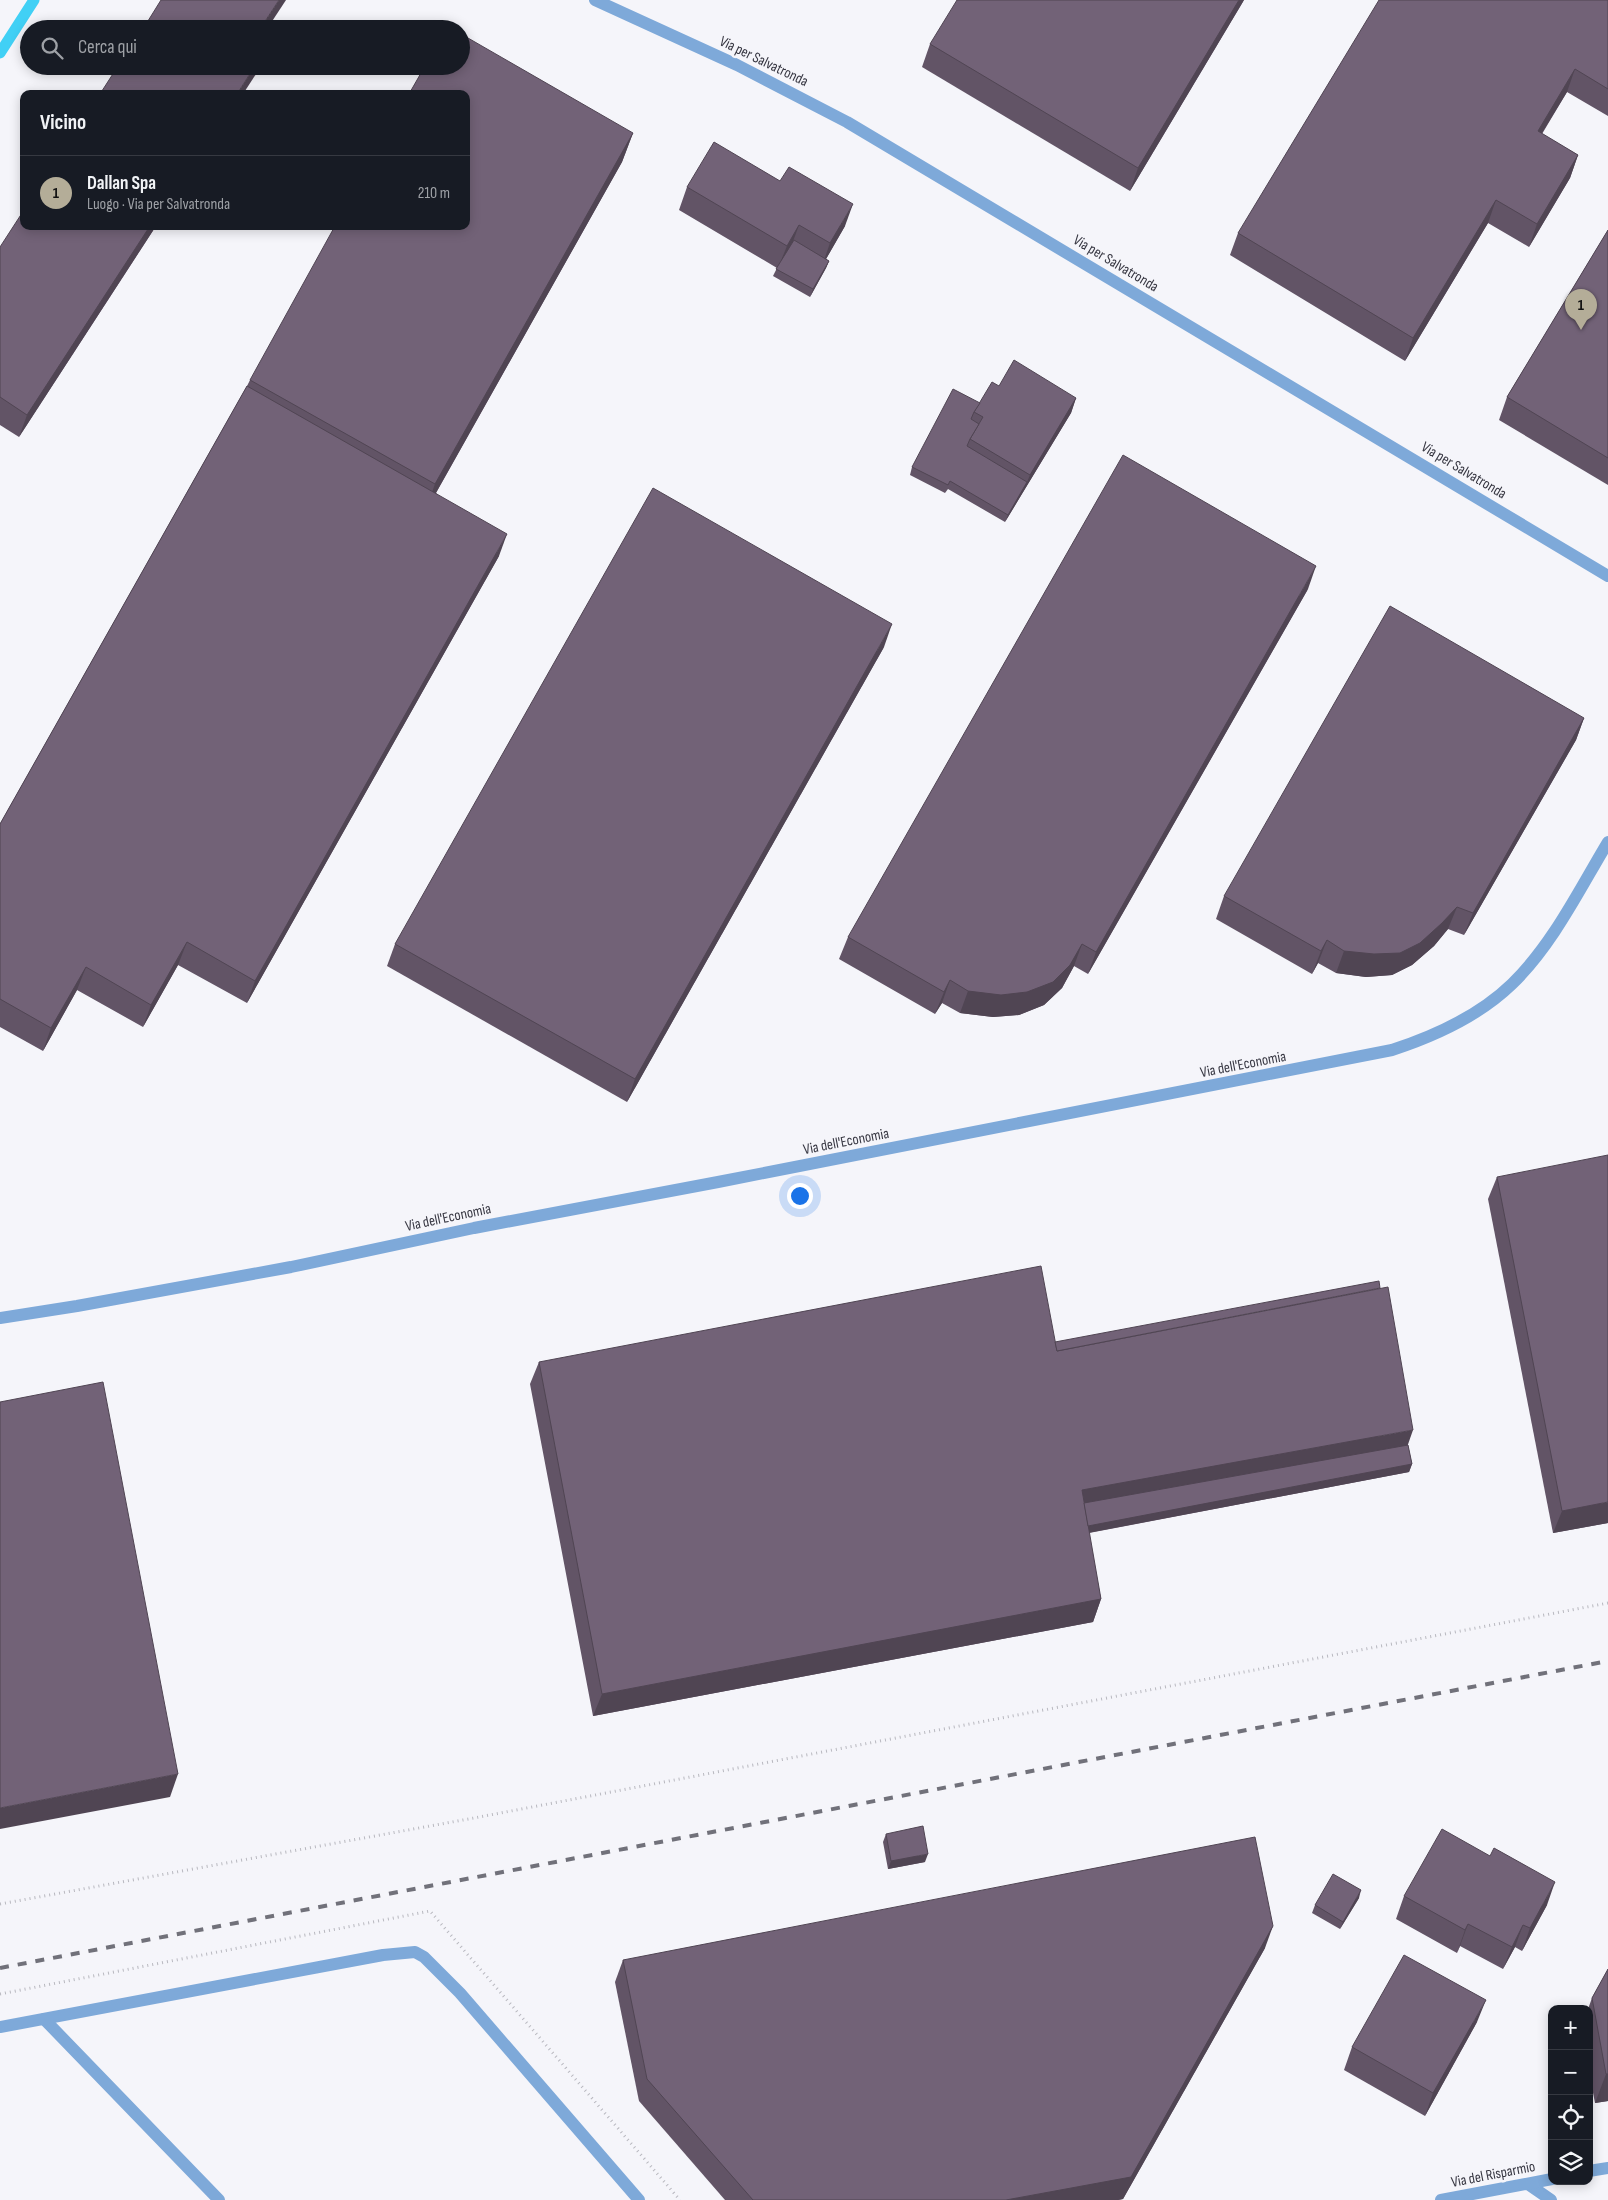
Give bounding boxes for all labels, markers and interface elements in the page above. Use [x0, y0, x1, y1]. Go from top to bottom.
search box [20, 20, 470, 75]
street label: Via per Salvatronda [716, 32, 811, 91]
icon: search [38, 34, 66, 62]
text: Cerca qui [78, 36, 137, 59]
text: Vicino [40, 110, 86, 135]
text: Dallan Spa [87, 172, 156, 195]
text: 1 [53, 184, 59, 203]
text: 210 m [418, 184, 450, 203]
text: Luogo · Via per Salvatronda [87, 195, 230, 214]
street label: Via per Salvatronda [1070, 230, 1162, 296]
pin: 1 [1565, 289, 1597, 330]
street label: Via per Salvatronda [1418, 437, 1510, 503]
street label: Via dell'Economia [1199, 1047, 1288, 1082]
street label: Via dell'Economia [802, 1124, 891, 1159]
your location [787, 1183, 813, 1209]
street label: Via dell'Economia [404, 1199, 493, 1236]
map controls [1548, 2005, 1593, 2185]
button: + [1548, 2005, 1593, 2050]
button: − [1548, 2050, 1593, 2095]
button: locate [1548, 2095, 1593, 2140]
button: layers [1548, 2140, 1593, 2185]
street label: Via del Risparmio [1449, 2157, 1537, 2192]

